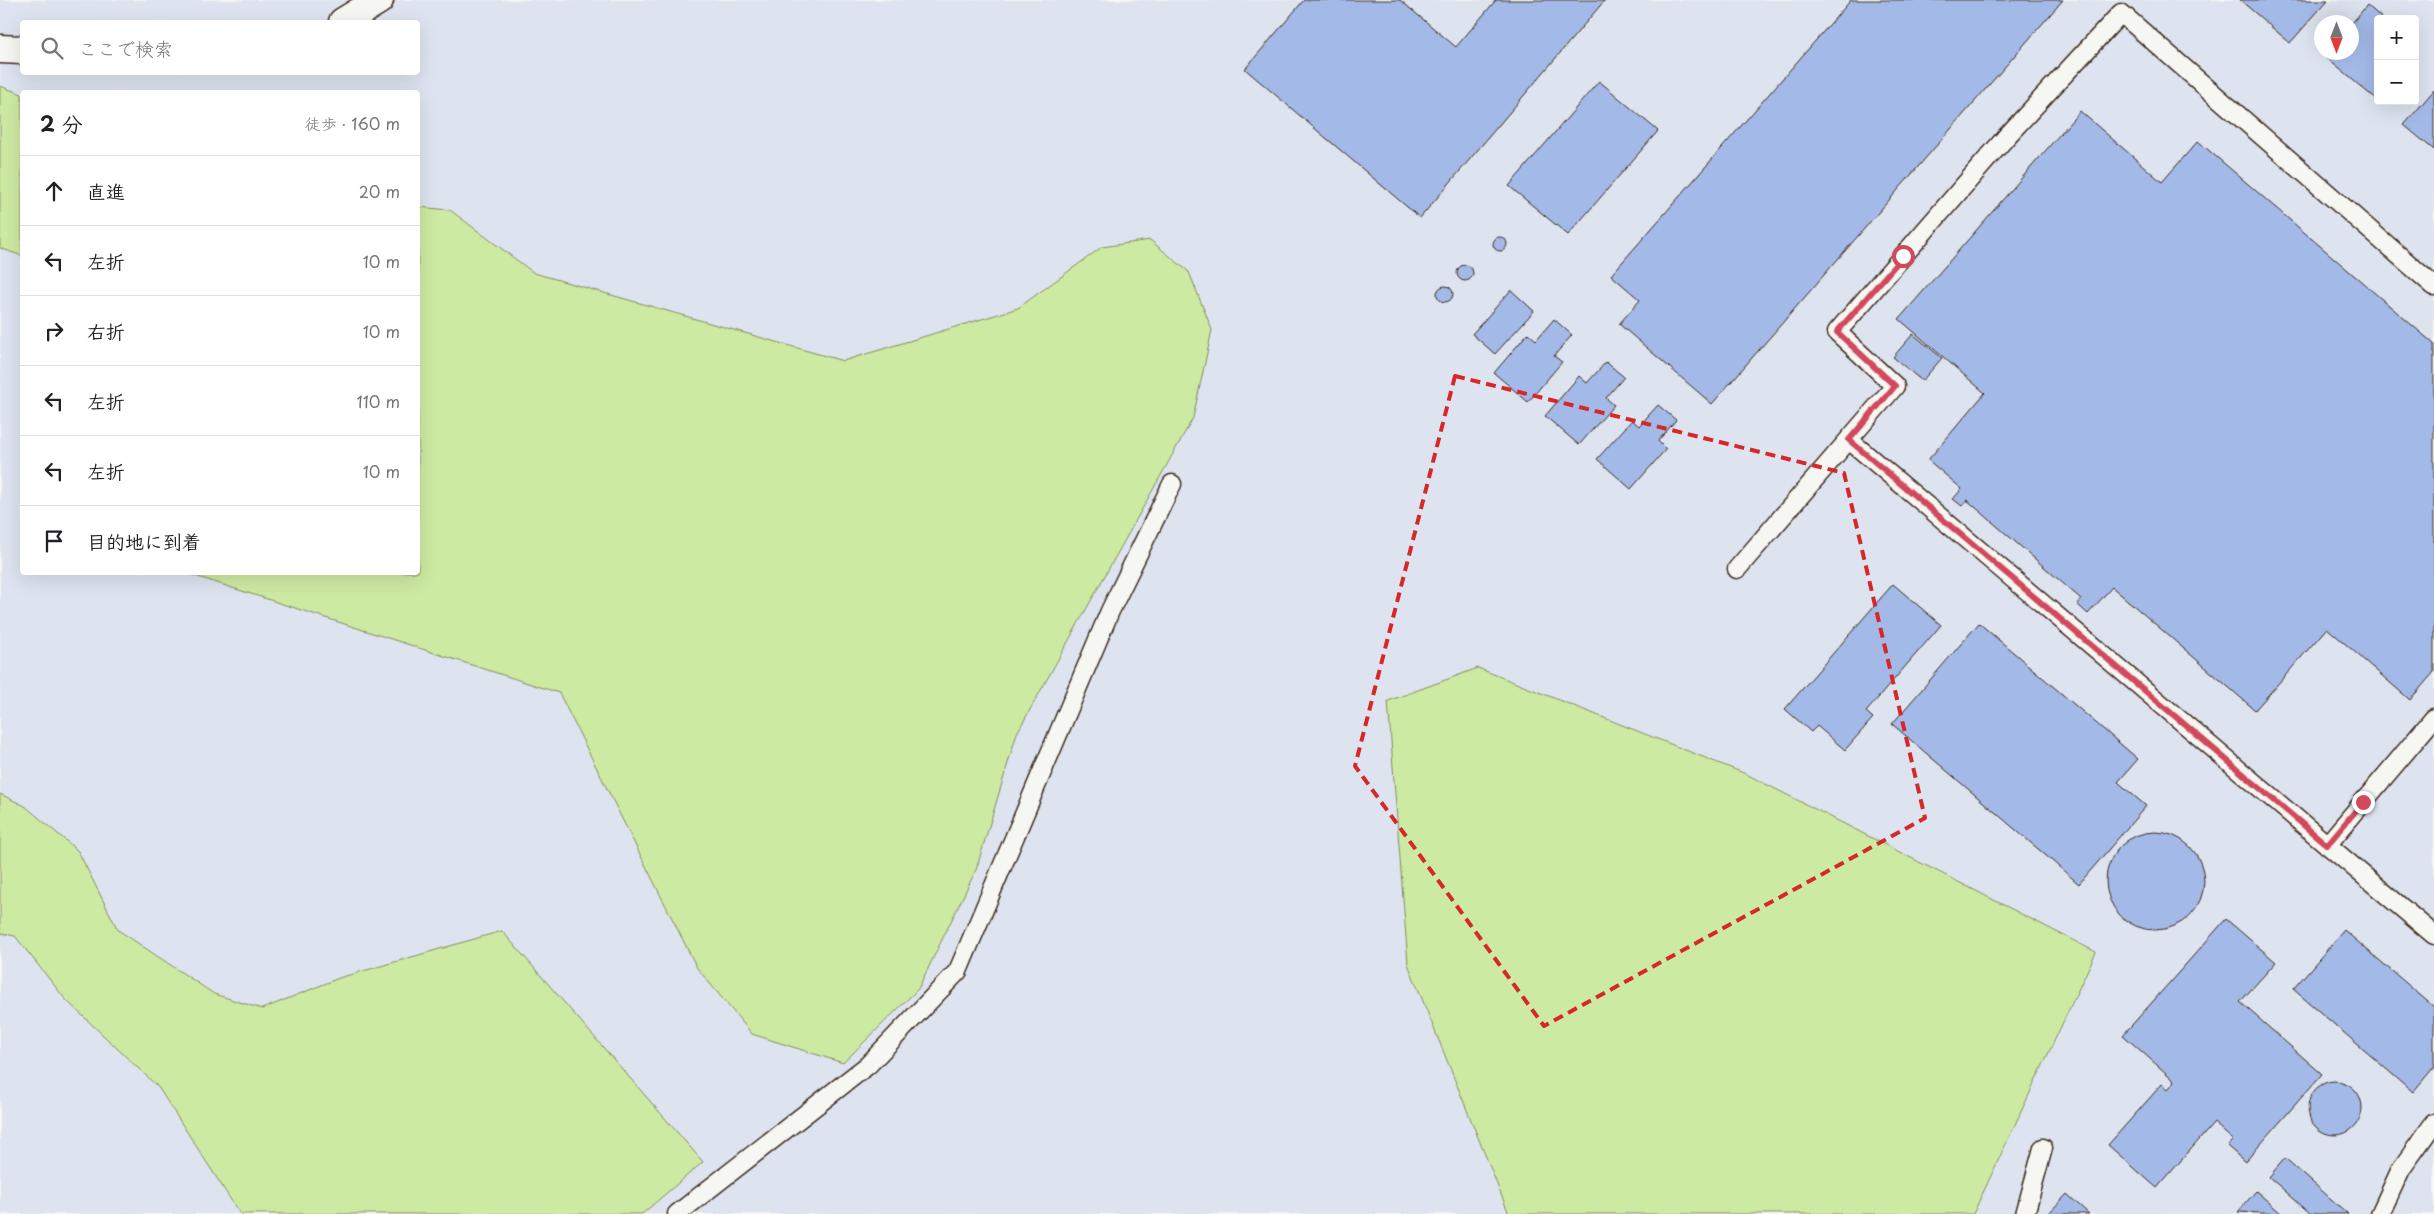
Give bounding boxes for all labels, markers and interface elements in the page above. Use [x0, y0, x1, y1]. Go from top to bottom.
north arrow [2314, 15, 2359, 60]
map controls [2374, 15, 2419, 105]
button: + [2374, 15, 2419, 60]
search box [20, 20, 420, 75]
icon: search [38, 34, 66, 62]
text: ここで検索 [78, 34, 173, 62]
button: − [2374, 60, 2419, 105]
text: 2 分 [40, 107, 82, 139]
text: 徒歩 · 160 m [305, 111, 400, 135]
icon: ahead [40, 177, 68, 205]
text: 直進 [87, 177, 125, 205]
text: 20 m [359, 179, 400, 203]
route start [1892, 245, 1915, 268]
icon: left [40, 247, 68, 275]
text: 左折 [87, 247, 125, 275]
text: 10 m [363, 249, 400, 273]
icon: right [40, 317, 68, 345]
text: 右折 [87, 317, 125, 345]
text: 10 m [363, 319, 400, 343]
icon: left [40, 387, 68, 415]
text: 左折 [87, 387, 125, 415]
text: 110 m [357, 389, 400, 413]
icon: left [40, 457, 68, 485]
text: 左折 [87, 457, 125, 485]
text: 10 m [363, 459, 400, 483]
icon: arrive [40, 527, 68, 555]
text: 目的地に到着 [87, 527, 201, 555]
route end [2352, 791, 2375, 814]

